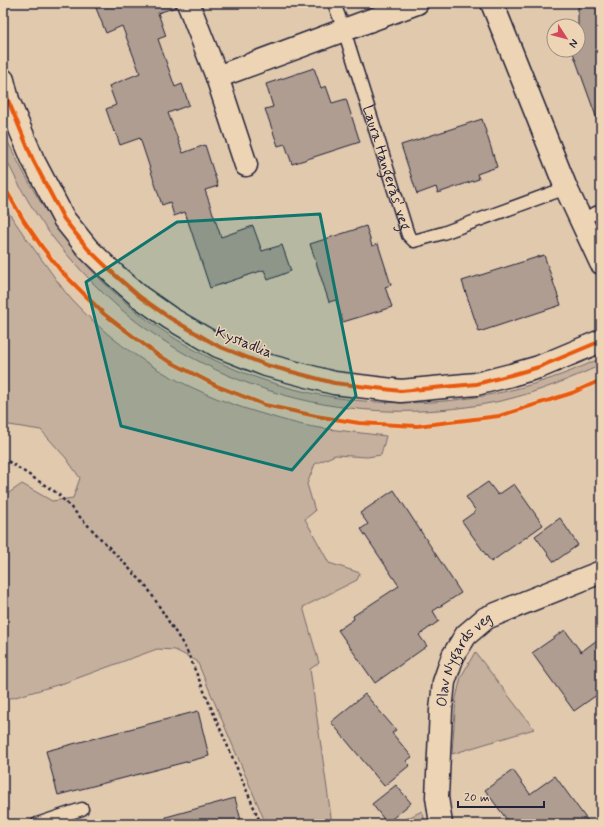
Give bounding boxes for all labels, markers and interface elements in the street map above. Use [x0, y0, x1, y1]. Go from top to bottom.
north arrow [546, 18, 586, 58]
text: N [565, 36, 581, 50]
street label: Laura Hangerås' veg [357, 103, 415, 233]
street label: Kystadlia [212, 323, 275, 363]
street label: Olav Nygards veg [432, 608, 495, 708]
scale bar [458, 783, 544, 809]
text: 20 m [464, 790, 490, 806]

